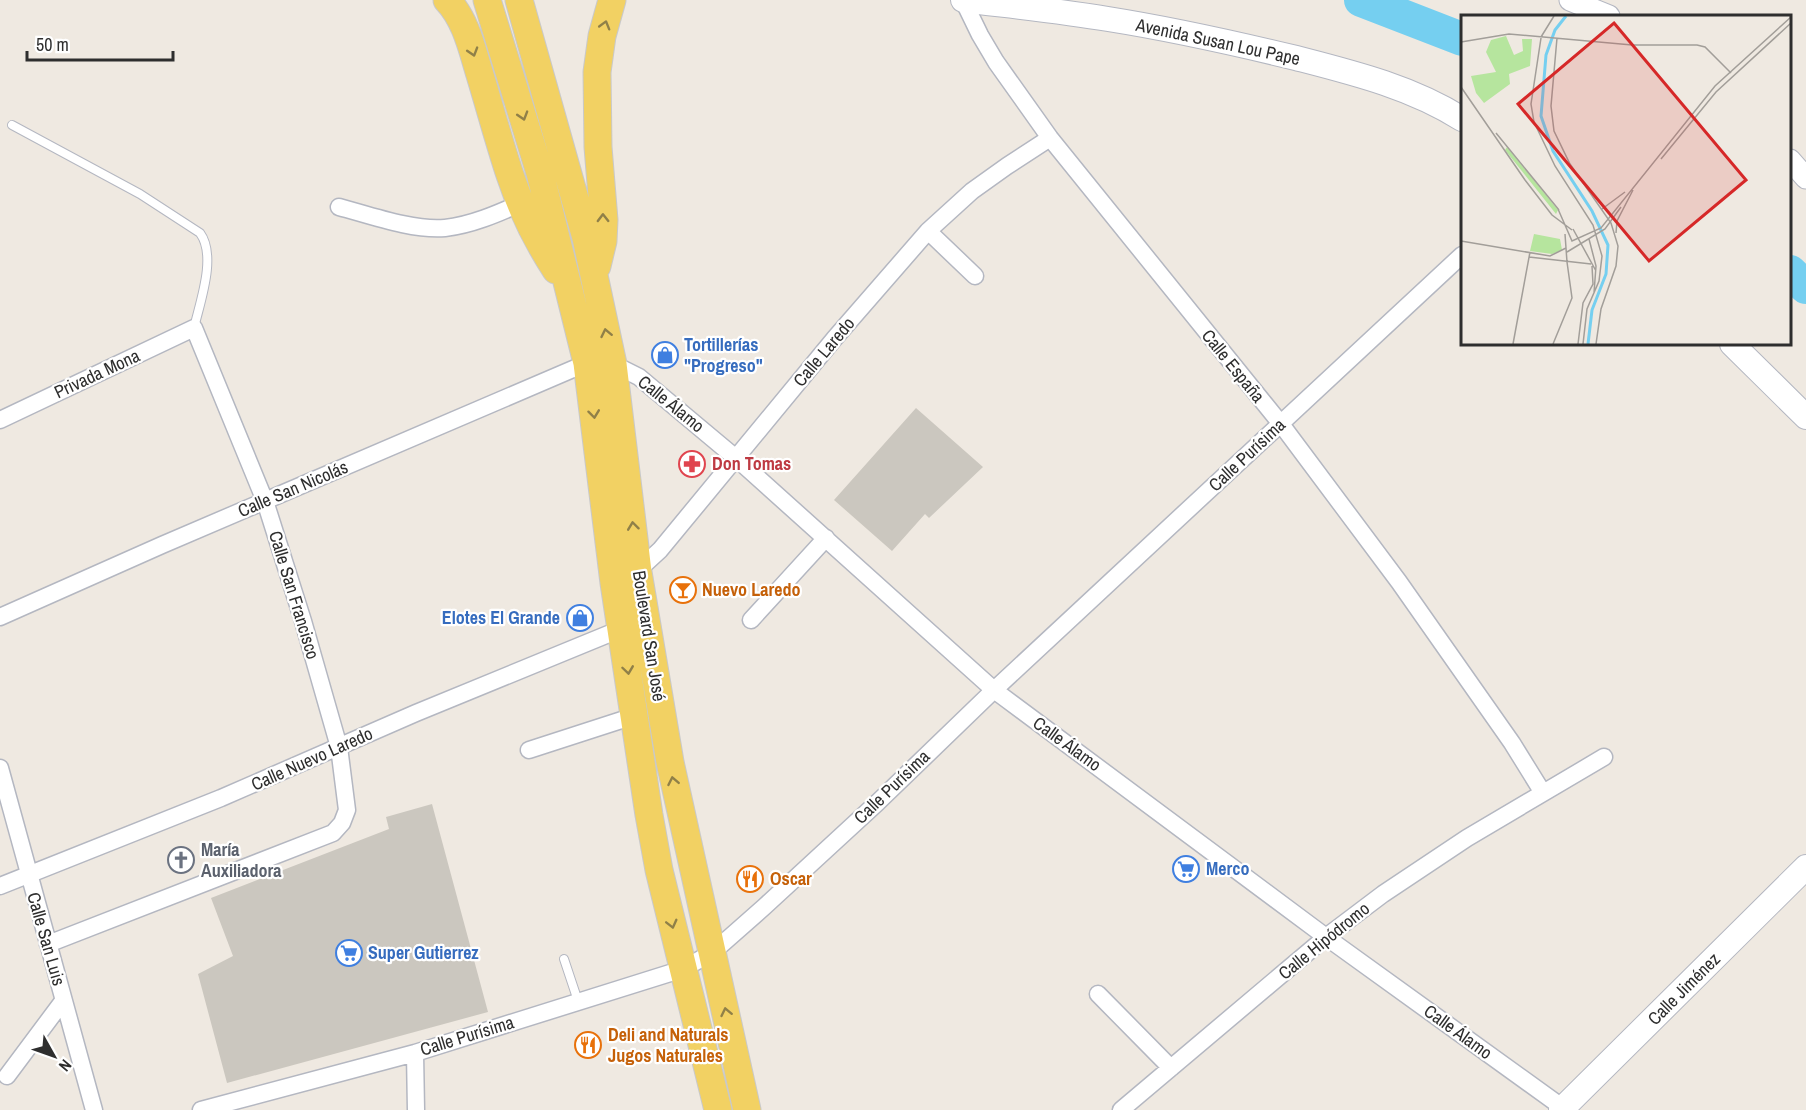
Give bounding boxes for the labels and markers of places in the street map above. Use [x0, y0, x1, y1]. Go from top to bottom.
place label: Tortillerías "Progreso" [684, 332, 763, 378]
shop icon: Tortillerías "Progreso" [650, 340, 680, 370]
pharmacy icon: Don Tomas [677, 449, 707, 479]
place label: Don Tomas [712, 451, 791, 476]
bar icon: Nuevo Laredo [668, 575, 698, 605]
place label: Nuevo Laredo [702, 577, 800, 602]
shop icon: Elotes El Grande [565, 603, 595, 633]
place label: Elotes El Grande [442, 605, 560, 630]
place label: María Auxiliadora [201, 837, 282, 883]
church icon: María Auxiliadora [166, 845, 196, 875]
supermarket icon: Merco [1171, 854, 1201, 884]
place label: Merco [1206, 856, 1249, 881]
restaurant icon: Oscar [735, 864, 765, 894]
place label: Oscar [770, 866, 812, 891]
supermarket icon: Super Gutierrez [334, 938, 364, 968]
place label: Super Gutierrez [368, 940, 479, 965]
place label: Deli and Naturals Jugos Naturales [608, 1022, 729, 1068]
restaurant icon: Deli and Naturals Jugos Naturales [573, 1030, 603, 1060]

